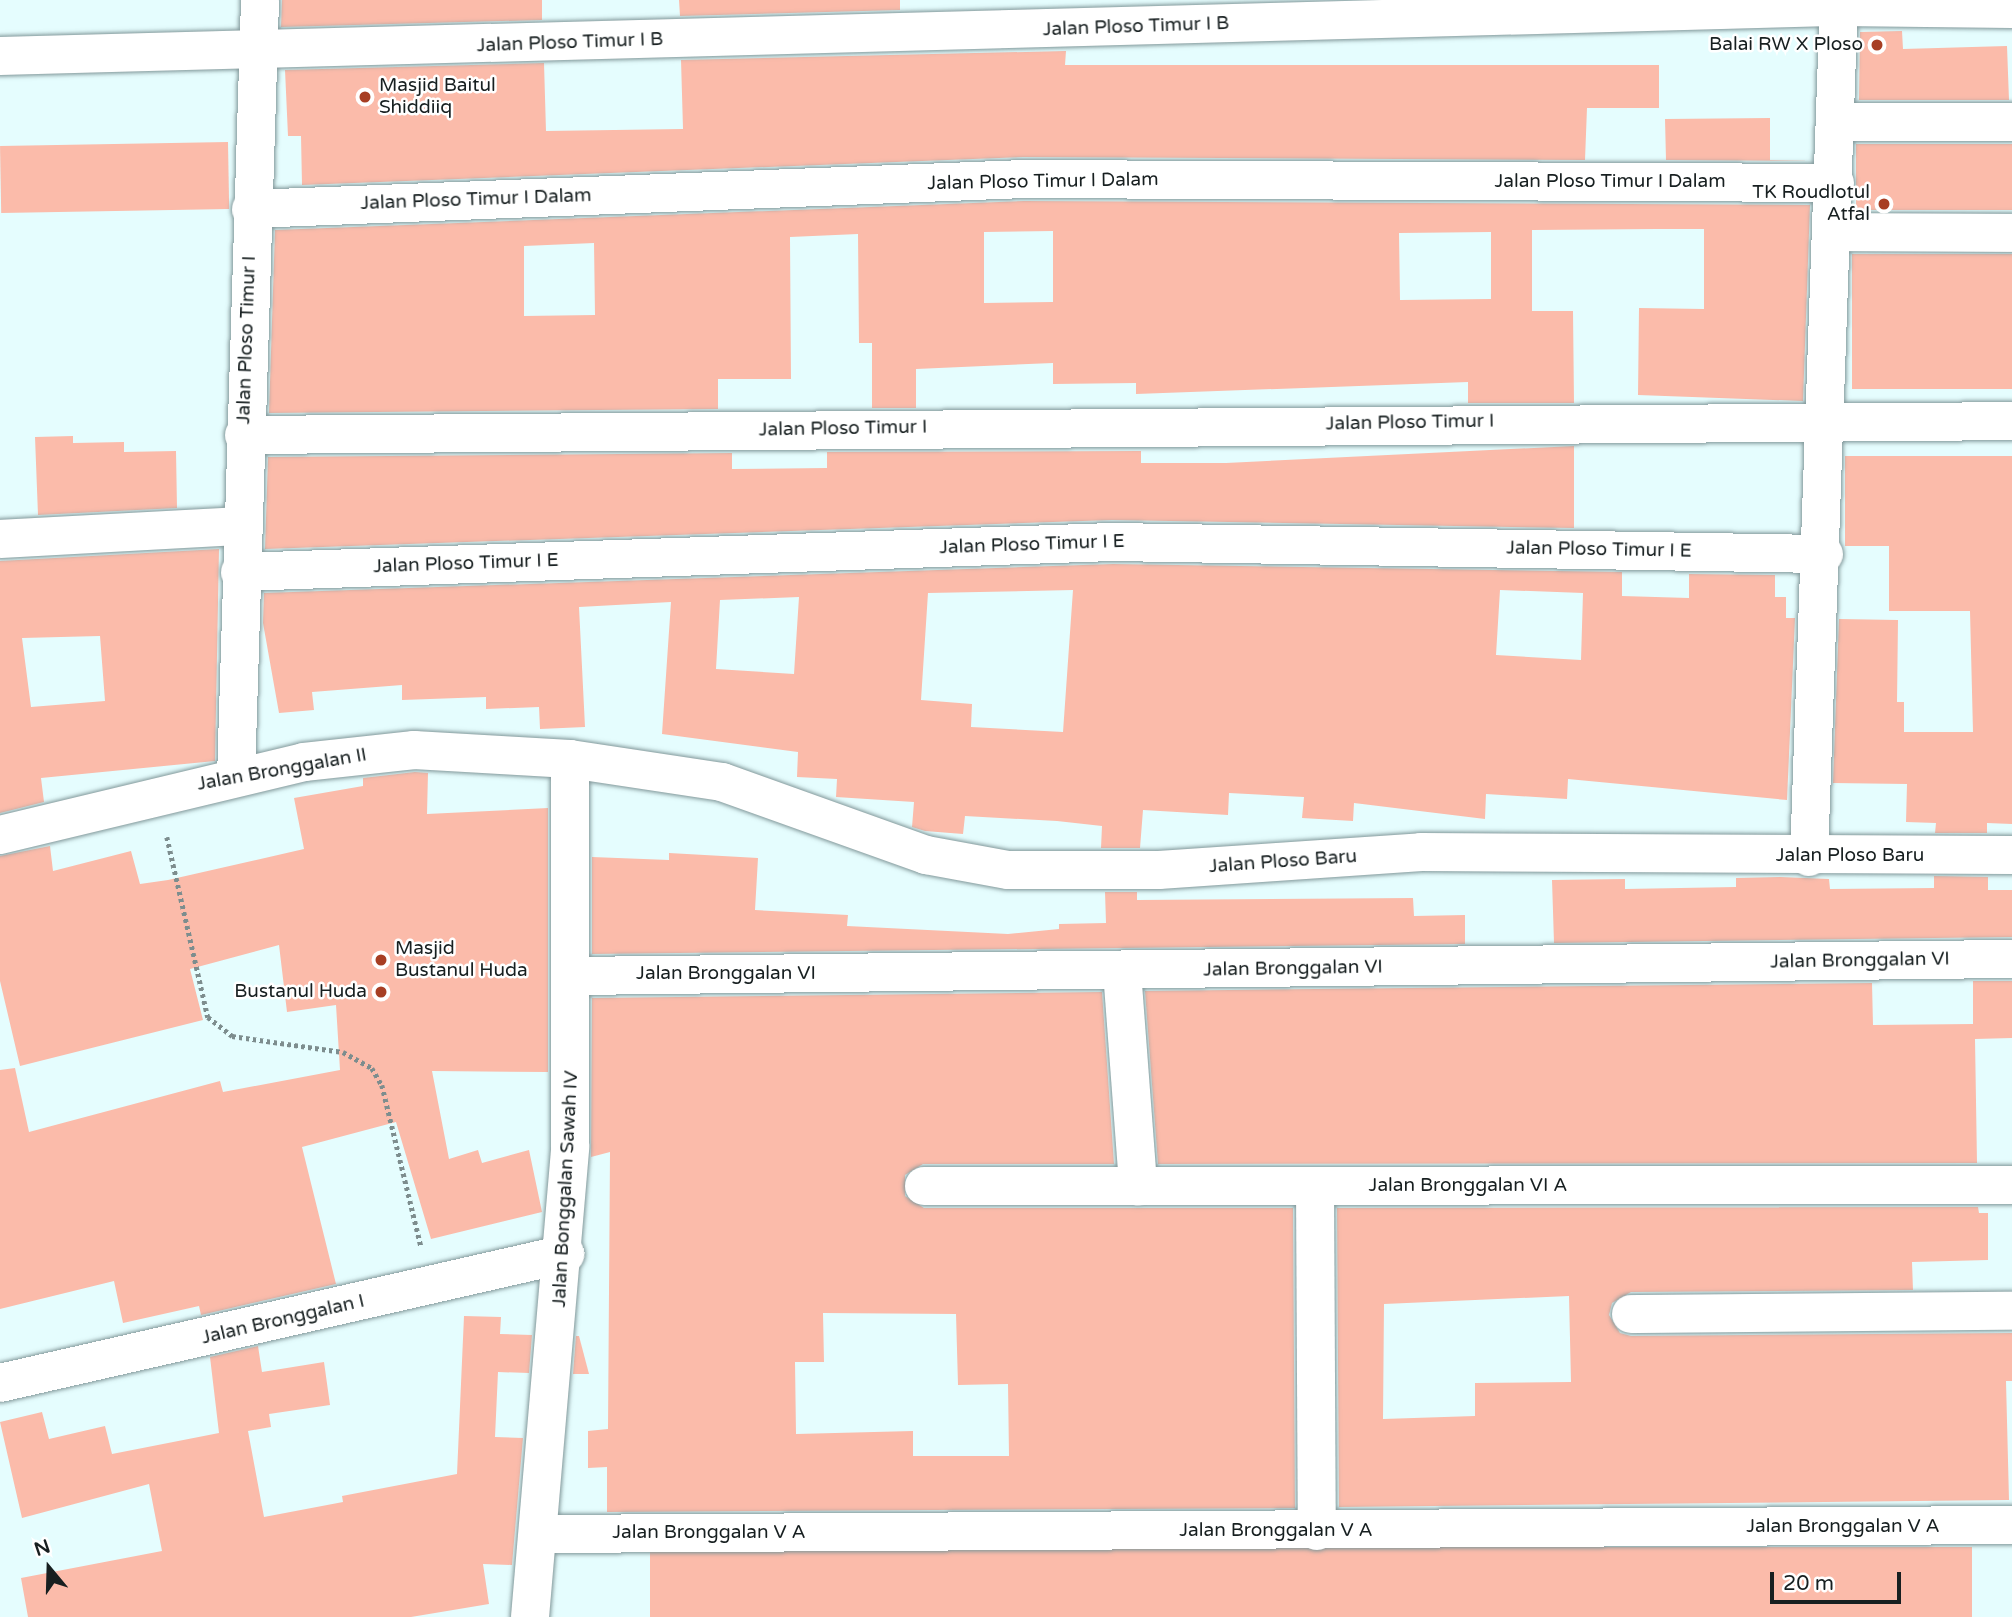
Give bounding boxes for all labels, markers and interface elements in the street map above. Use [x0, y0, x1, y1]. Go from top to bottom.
street label: Jalan Ploso Timur I B [1042, 12, 1230, 42]
street label: Jalan Ploso Timur I B [476, 28, 664, 58]
place label: Balai RW X Ploso [1709, 34, 1863, 56]
marker: Balai RW X Ploso [1869, 37, 1885, 53]
place label: Masjid Baitul Shiddiiq [379, 75, 496, 119]
marker: Masjid Baitul Shiddiiq [357, 89, 373, 105]
street label: Jalan Ploso Timur I Dalam [927, 169, 1159, 195]
street label: Jalan Ploso Timur I Dalam [1494, 171, 1726, 193]
place label: TK Roudlotul Atfal [1752, 182, 1870, 226]
street label: Jalan Ploso Timur I Dalam [360, 185, 592, 215]
marker: TK Roudlotul Atfal [1876, 196, 1892, 212]
street label: Jalan Ploso Timur I [233, 255, 261, 425]
street label: Jalan Ploso Timur I [1325, 410, 1495, 436]
street label: Jalan Ploso Timur I [758, 416, 928, 442]
street label: Jalan Ploso Timur I E [939, 530, 1125, 560]
street label: Jalan Ploso Timur I E [1506, 537, 1692, 563]
street label: Jalan Ploso Timur I E [373, 549, 559, 579]
street label: Jalan Bronggalan II [195, 744, 369, 796]
street label: Jalan Ploso Baru [1208, 845, 1358, 879]
street label: Jalan Ploso Baru [1776, 845, 1924, 867]
place label: Masjid Bustanul Huda [395, 938, 528, 982]
street label: Jalan Bronggalan VI [1770, 948, 1950, 974]
marker: Masjid Bustanul Huda [373, 952, 389, 968]
street label: Jalan Bronggalan VI [1203, 956, 1383, 982]
street label: Jalan Bronggalan VI [636, 963, 816, 985]
place label: Bustanul Huda [234, 981, 367, 1003]
marker: Bustanul Huda [373, 984, 389, 1000]
street label: Jalan Bonggalan Sawah IV [548, 1070, 584, 1308]
street label: Jalan Bronggalan VI A [1369, 1175, 1567, 1197]
street label: Jalan Bronggalan I [199, 1290, 367, 1350]
street label: Jalan Bronggalan V A [1746, 1516, 1940, 1538]
street label: Jalan Bronggalan V A [1179, 1520, 1373, 1542]
street label: Jalan Bronggalan V A [612, 1522, 806, 1544]
north arrow [14, 1533, 84, 1603]
text: N [31, 1535, 53, 1561]
scale bar [1774, 1558, 1905, 1602]
text: 20 m [1783, 1571, 1834, 1596]

